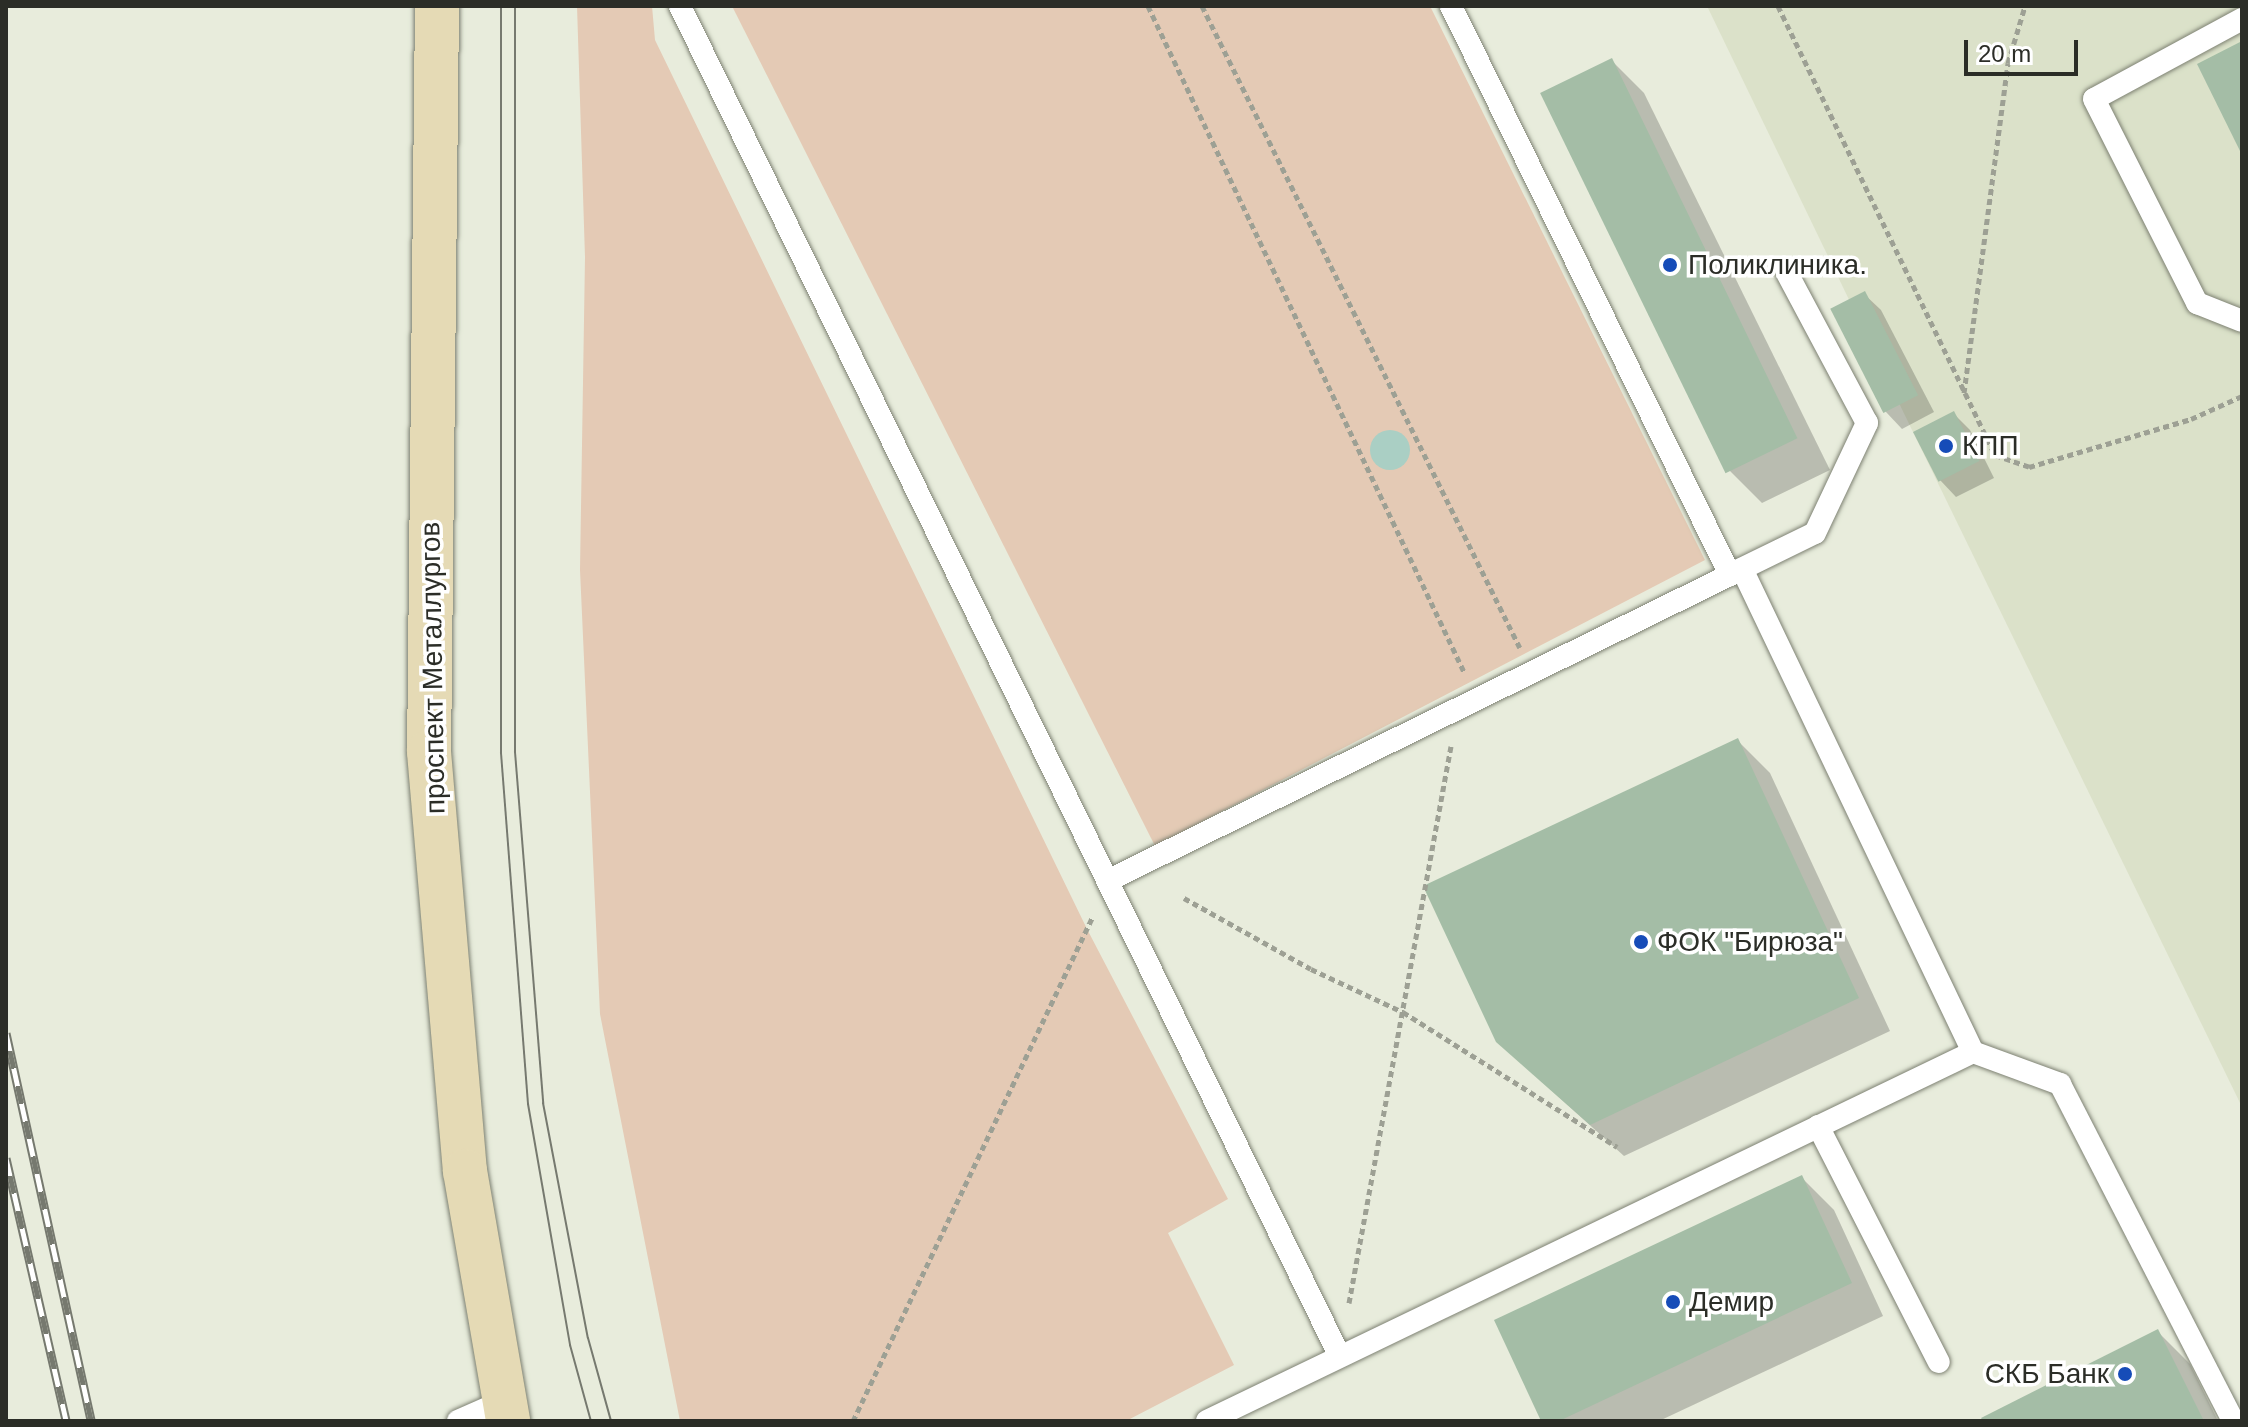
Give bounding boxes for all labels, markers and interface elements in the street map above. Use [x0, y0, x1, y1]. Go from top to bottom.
scale bar [1968, 24, 2082, 74]
text: 20 m [1978, 40, 2031, 67]
place label: Поликлиника. [1688, 248, 1867, 282]
marker: Поликлиника. [1659, 254, 1681, 276]
place label: КПП [1962, 429, 2019, 463]
marker: КПП [1937, 437, 1955, 455]
street label: проспект Металлургов [414, 521, 452, 815]
place label: ФОК "Бирюза" [1657, 925, 1843, 959]
marker: ФОК "Бирюза" [1632, 933, 1650, 951]
place label: Демир [1689, 1285, 1774, 1319]
marker: Демир [1664, 1293, 1682, 1311]
place label: СКБ Банк [1985, 1357, 2109, 1391]
marker: СКБ Банк [2116, 1365, 2134, 1383]

